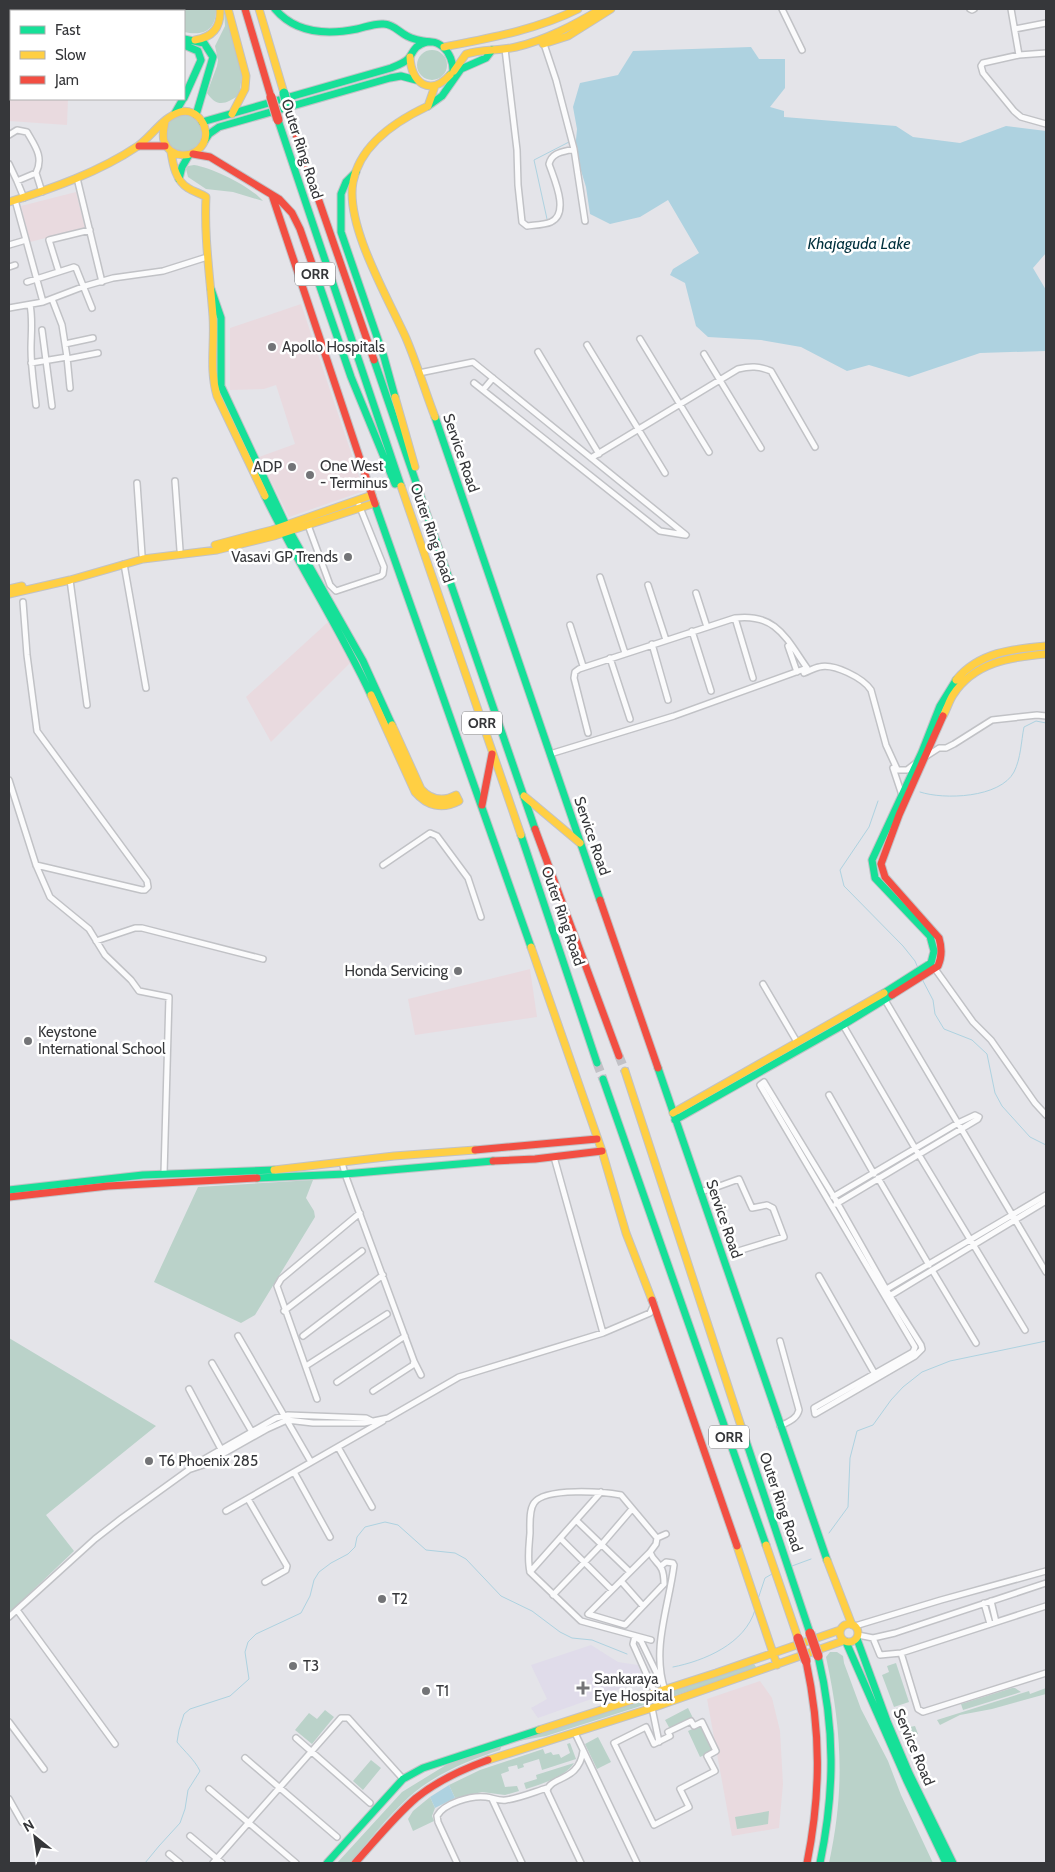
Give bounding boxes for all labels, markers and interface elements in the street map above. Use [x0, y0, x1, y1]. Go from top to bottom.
legend [10, 10, 185, 100]
text: Fast [55, 21, 80, 39]
text: Slow [55, 46, 86, 64]
text: Jam [54, 71, 79, 89]
street label: Outer Ring Road [277, 97, 327, 201]
water label: Khajaguda Lake [807, 234, 911, 253]
road number: ORR [295, 262, 335, 286]
place label: Apollo Hospitals [282, 338, 385, 356]
marker: Apollo Hospitals [266, 341, 278, 353]
street label: Service Road [439, 411, 483, 495]
place label: One West - Terminus [320, 457, 388, 492]
place label: ADP [253, 458, 282, 476]
marker: ADP [286, 461, 298, 473]
marker: One West - Terminus [304, 469, 316, 481]
street label: Outer Ring Road [407, 481, 457, 585]
place label: Vasavi GP Trends [231, 548, 338, 566]
marker: Vasavi GP Trends [342, 551, 354, 563]
road number: ORR [462, 711, 502, 734]
street label: Service Road [570, 794, 614, 878]
street label: Outer Ring Road [538, 864, 588, 968]
place label: Honda Servicing [345, 962, 449, 980]
marker: Honda Servicing [452, 965, 464, 977]
place label: Keystone International School [38, 1023, 166, 1058]
marker: Keystone International School [22, 1035, 34, 1047]
street label: Service Road [702, 1177, 746, 1261]
road number: ORR [709, 1425, 749, 1448]
street label: Outer Ring Road [756, 1450, 806, 1554]
place label: T6 Phoenix 285 [159, 1452, 258, 1470]
marker: T6 Phoenix 285 [143, 1455, 155, 1467]
place label: T2 [392, 1590, 408, 1608]
marker: T2 [376, 1593, 388, 1605]
place label: T3 [303, 1657, 319, 1675]
marker: T3 [287, 1660, 299, 1672]
place label: Sankaraya Eye Hospital [594, 1670, 673, 1705]
marker: Sankaraya Eye Hospital [576, 1681, 590, 1695]
place label: T1 [436, 1682, 449, 1700]
marker: T1 [420, 1685, 432, 1697]
street label: Service Road [890, 1706, 938, 1788]
north arrow [10, 1812, 60, 1862]
text: N [20, 1815, 37, 1836]

